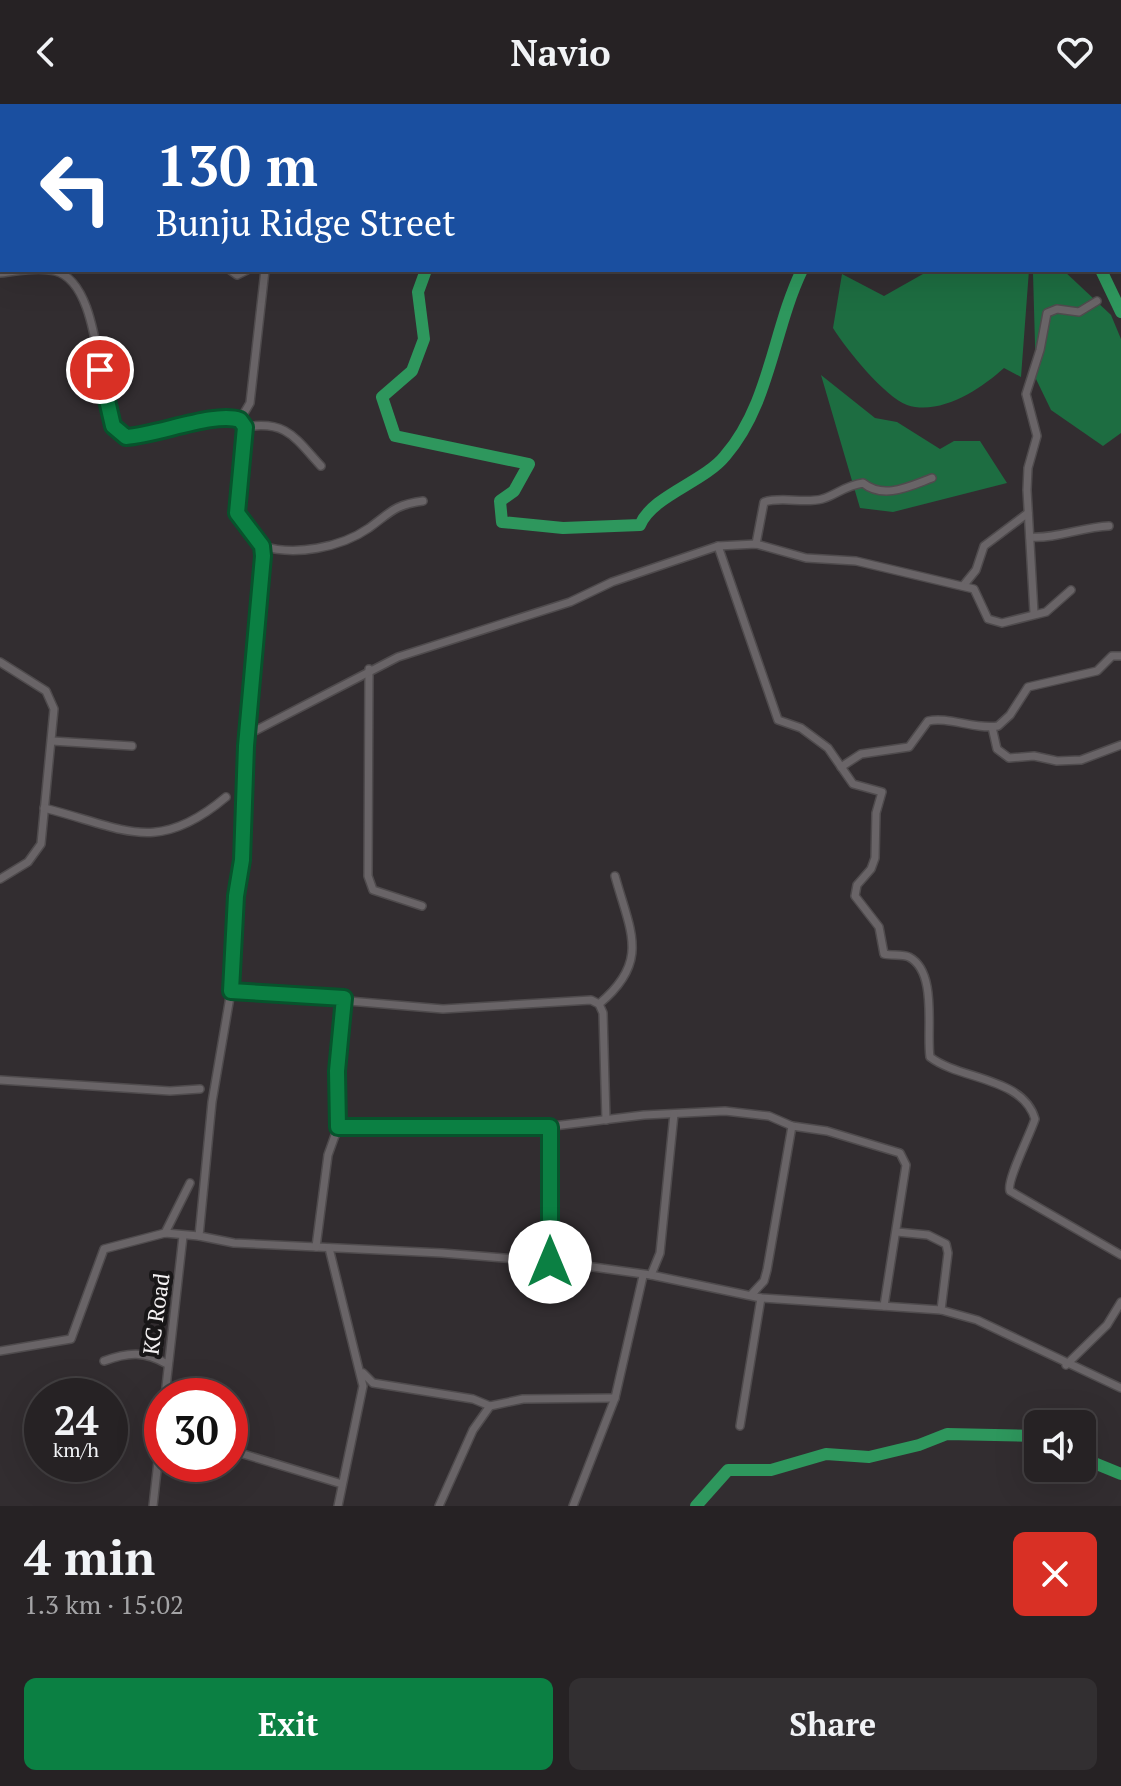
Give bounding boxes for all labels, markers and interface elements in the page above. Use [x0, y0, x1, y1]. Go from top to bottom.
text: Navio [510, 29, 611, 76]
icon: back [24, 30, 68, 74]
icon: heart [1053, 30, 1097, 74]
text: 130 m [156, 128, 318, 202]
icon: left [24, 136, 128, 240]
text: Bunju Ridge Street [156, 199, 456, 246]
pin [66, 336, 134, 404]
icon: arrive [78, 348, 122, 392]
position arrow [508, 1220, 592, 1304]
street label: KC Road [135, 1271, 176, 1357]
speed limit sign: 30 [144, 1378, 248, 1482]
text: 24 [53, 1393, 99, 1446]
map controls [1024, 1410, 1096, 1482]
button: sound [1024, 1410, 1096, 1482]
text: km/h [53, 1436, 99, 1463]
text: 4 min [24, 1525, 155, 1589]
button: close [1013, 1532, 1097, 1616]
text: 1.3 km · 15:02 [24, 1587, 184, 1621]
button: Exit [24, 1678, 553, 1770]
button: Share [569, 1678, 1097, 1770]

